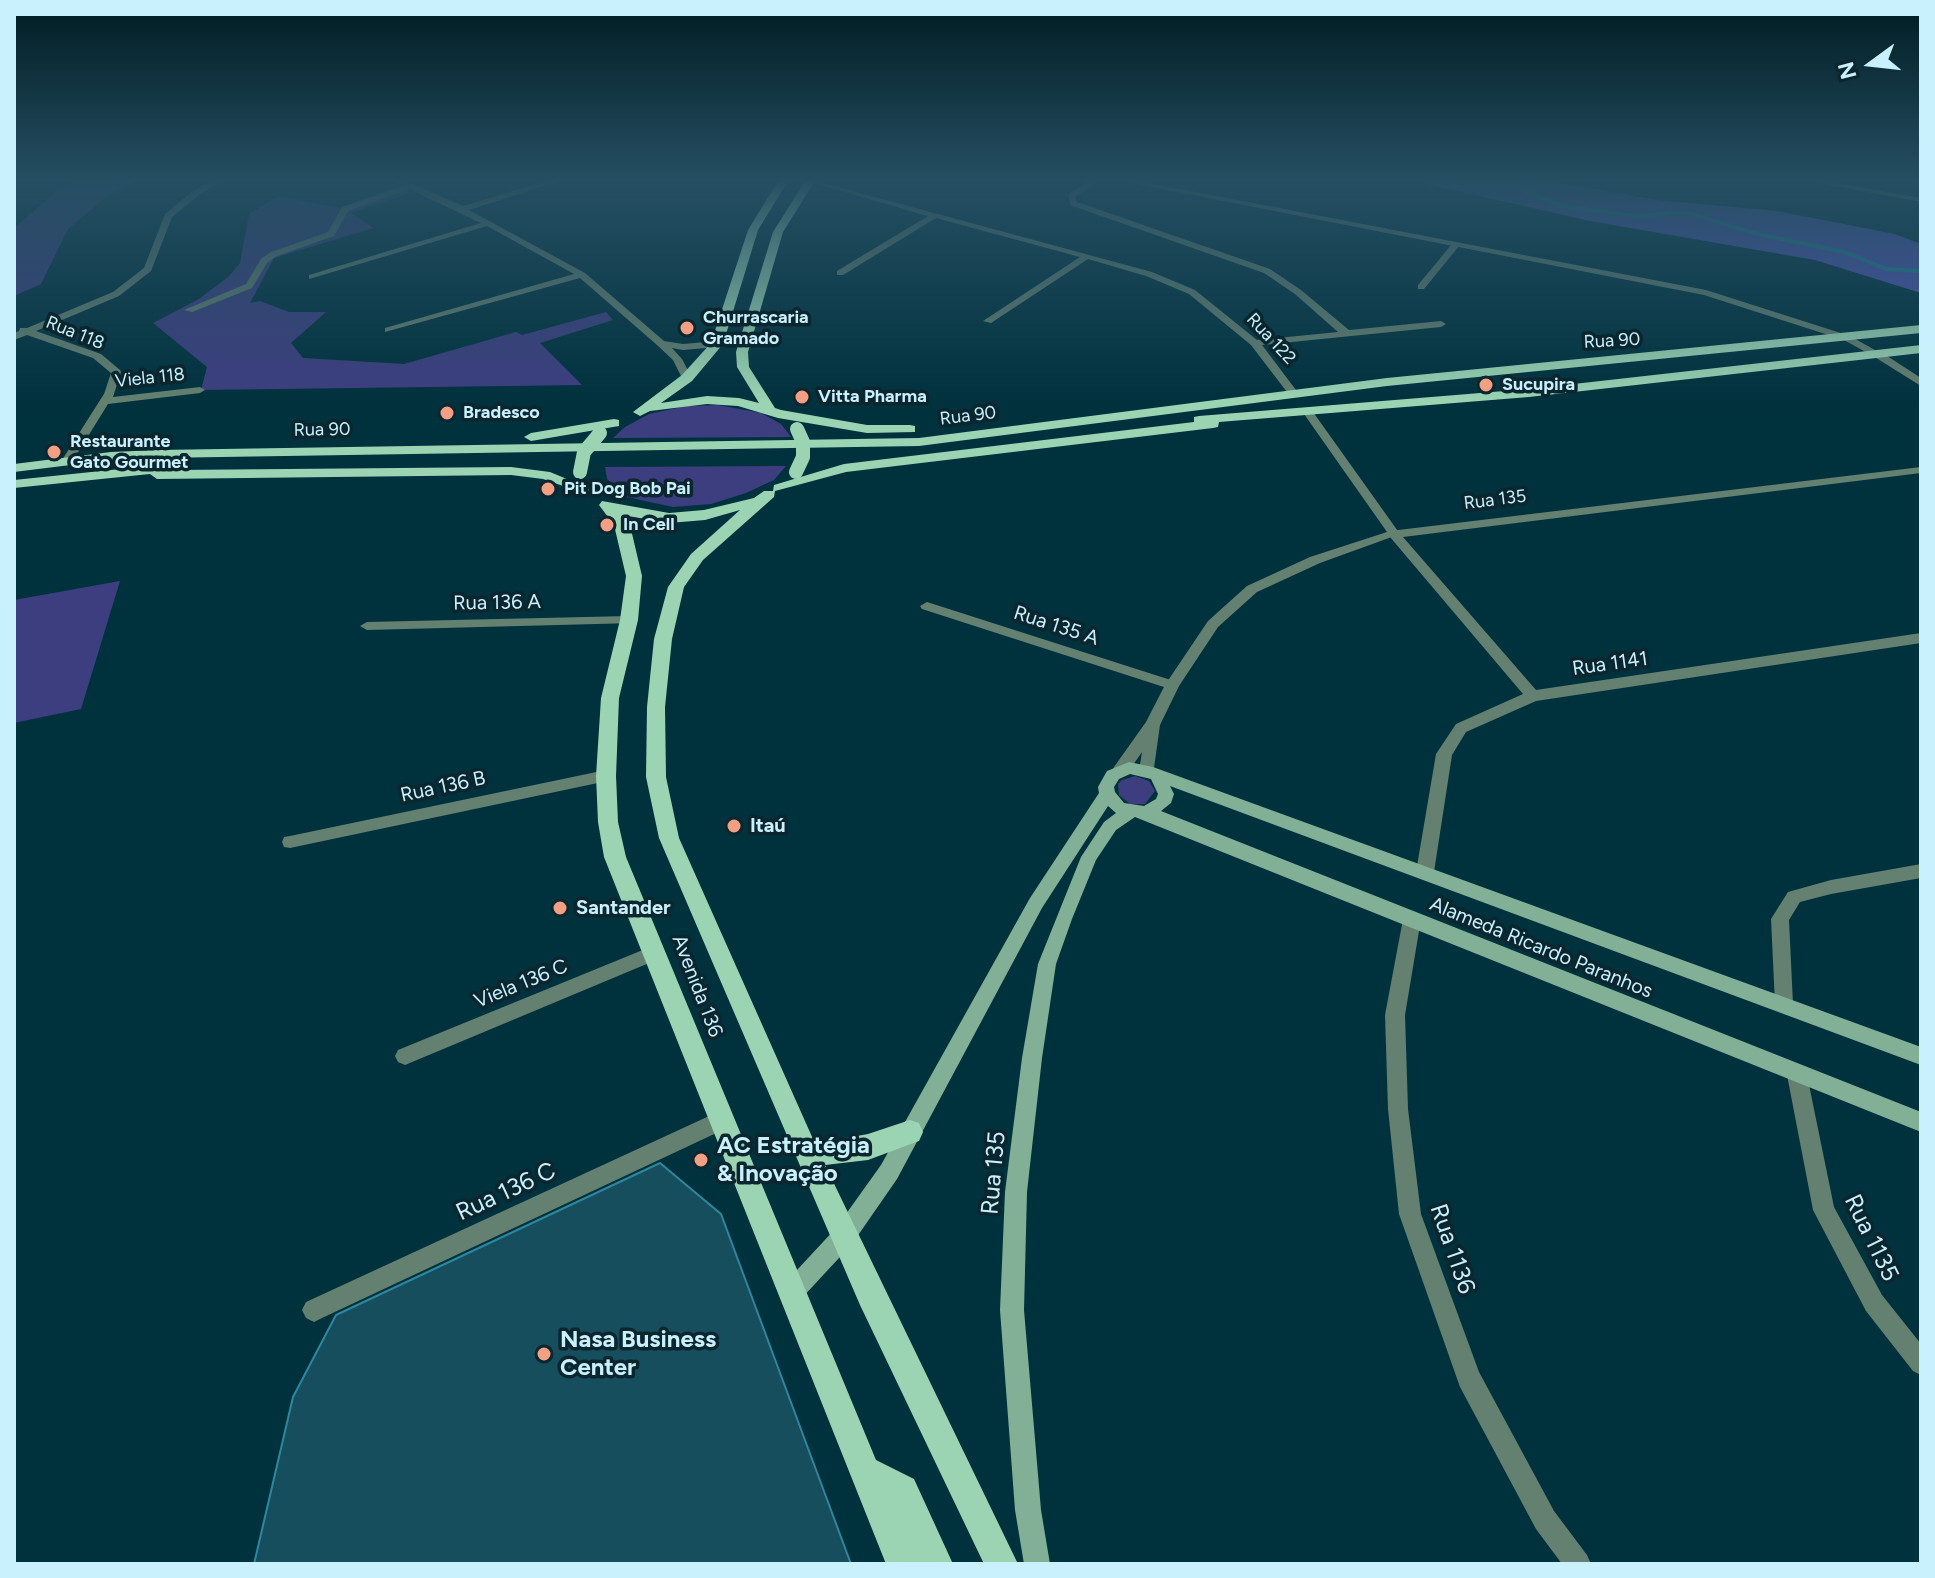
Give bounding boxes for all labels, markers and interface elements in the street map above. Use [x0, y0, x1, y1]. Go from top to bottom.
north arrow [1831, 24, 1911, 104]
text: N [1832, 59, 1863, 82]
place label: Churrascaria Gramado [703, 307, 809, 350]
street label: Rua 122 [1242, 309, 1300, 369]
street label: Rua 118 [43, 312, 107, 354]
marker: Churrascaria Gramado [678, 319, 696, 337]
street label: Rua 90 [1583, 329, 1641, 353]
street label: Viela 118 [114, 364, 186, 392]
place label: Sucupira [1502, 374, 1575, 396]
marker: Sucupira [1477, 376, 1495, 394]
place label: Vitta Pharma [818, 386, 927, 408]
marker: Vitta Pharma [793, 388, 811, 406]
place label: Bradesco [463, 402, 540, 424]
street label: Rua 90 [939, 402, 997, 430]
marker: Bradesco [438, 404, 456, 422]
street label: Rua 90 [293, 419, 351, 441]
place label: Restaurante Gato Gourmet [70, 431, 189, 474]
marker: Restaurante Gato Gourmet [45, 443, 63, 461]
place label: Pit Dog Bob Pai [564, 478, 691, 500]
marker: Pit Dog Bob Pai [539, 480, 557, 498]
street label: Rua 135 [1463, 485, 1527, 515]
place label: In Cell [623, 514, 675, 536]
marker: In Cell [598, 516, 616, 534]
street label: Rua 136 A [453, 590, 541, 616]
street label: Rua 135 A [1010, 601, 1102, 651]
street label: Rua 1141 [1571, 647, 1649, 681]
street label: Rua 136 B [398, 766, 488, 808]
place label: Itaú [750, 814, 786, 838]
marker: Itaú [725, 817, 743, 835]
street label: Alameda Ricardo Paranhos [1426, 892, 1656, 1004]
place label: Santander [576, 896, 671, 920]
marker: Santander [551, 899, 569, 917]
street label: Avenida 136 [667, 932, 727, 1040]
street label: Viela 136 C [471, 954, 571, 1014]
street label: Rua 135 [976, 1130, 1012, 1216]
place label: AC Estratégia & Inovação [717, 1132, 870, 1188]
marker: AC Estratégia & Inovação [692, 1151, 710, 1169]
street label: Rua 136 C [452, 1156, 560, 1228]
street label: Rua 1135 [1838, 1190, 1904, 1286]
street label: Rua 1136 [1423, 1200, 1481, 1298]
place label: Nasa Business Center [560, 1326, 716, 1382]
marker: Nasa Business Center [535, 1345, 553, 1363]

